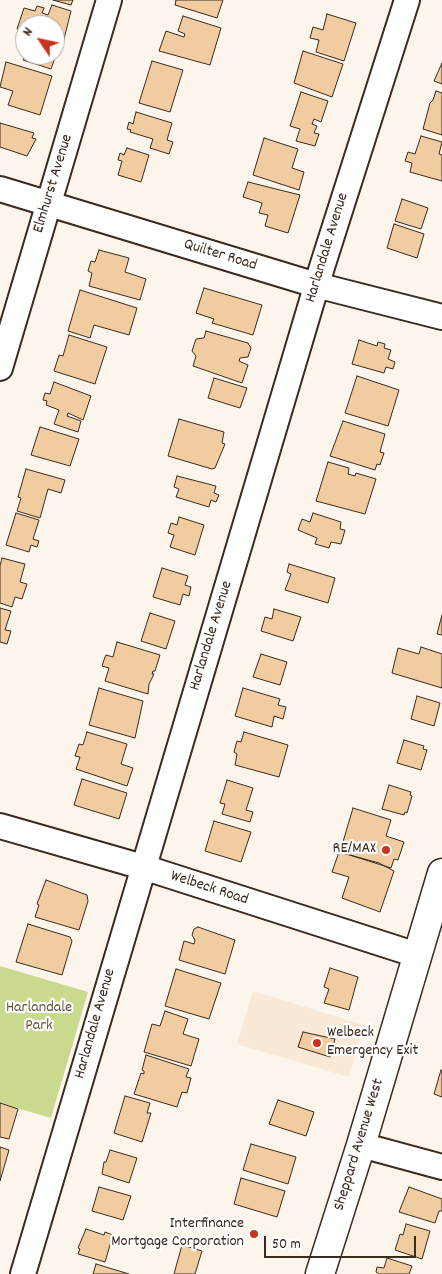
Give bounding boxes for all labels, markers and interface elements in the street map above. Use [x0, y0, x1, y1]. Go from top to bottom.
north arrow [15, 15, 65, 65]
text: N [18, 24, 39, 41]
street label: Elmhurst Avenue [30, 132, 78, 236]
street label: Harlandale Avenue [302, 191, 354, 305]
street label: Quilter Road [181, 236, 259, 276]
street label: Harlandale Avenue [186, 579, 238, 693]
place label: RE/MAX [333, 840, 376, 860]
marker: RE/MAX [380, 844, 392, 856]
street label: Welbeck Road [168, 867, 250, 911]
street label: Harlandale Avenue [71, 967, 121, 1081]
park label: Harlandale Park [6, 999, 72, 1037]
place label: Welbeck Emergency Exit [327, 1024, 418, 1062]
marker: Welbeck Emergency Exit [311, 1037, 323, 1049]
street label: Sheppard Avenue West [331, 1077, 389, 1213]
place label: Interfinance Mortgage Corporation [111, 1215, 244, 1253]
scale bar [267, 1226, 420, 1258]
marker: Interfinance Mortgage Corporation [248, 1228, 260, 1240]
text: 50 m [272, 1234, 301, 1256]

